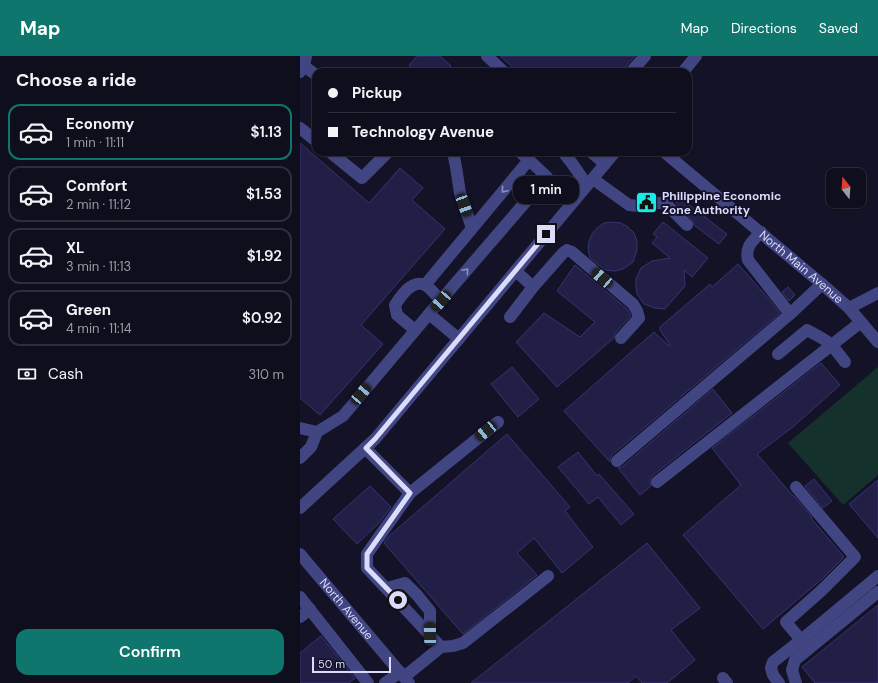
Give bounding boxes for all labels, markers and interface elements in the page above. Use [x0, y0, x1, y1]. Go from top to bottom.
text: Map [20, 16, 60, 41]
text: Map [681, 19, 709, 37]
text: Directions [731, 19, 797, 37]
text: Saved [819, 19, 858, 37]
text: Choose a ride [16, 68, 137, 92]
text: Pickup [352, 83, 402, 103]
icon: car [18, 114, 54, 150]
text: Economy [66, 114, 134, 134]
text: $1.13 [251, 122, 282, 142]
text: Technology Avenue [352, 122, 494, 142]
text: 1 min · 11:11 [66, 134, 124, 151]
north arrow [826, 168, 866, 208]
map controls [826, 168, 866, 208]
icon: car [18, 176, 54, 212]
text: Comfort [66, 176, 127, 196]
callout: 1 min [513, 176, 579, 204]
text: 1 min [530, 181, 562, 198]
text: $1.53 [246, 184, 282, 204]
one-way arrow [502, 185, 509, 192]
place label: Philippine Economic Zone Authority [662, 188, 781, 218]
public building icon: Philippine Economic Zone Authority [634, 190, 660, 216]
car [454, 192, 474, 218]
text: 2 min · 11:12 [66, 196, 131, 213]
route end [537, 225, 555, 243]
street label: North Main Avenue [756, 227, 847, 307]
icon: car [18, 238, 54, 274]
text: XL [66, 238, 84, 258]
text: $1.92 [247, 246, 282, 266]
text: 3 min · 11:13 [66, 258, 131, 275]
car [589, 266, 615, 290]
one-way arrow [462, 268, 469, 276]
car [429, 288, 453, 314]
icon: car [18, 300, 54, 336]
text: Green [66, 300, 111, 320]
text: $0.92 [242, 308, 282, 328]
text: 4 min · 11:14 [66, 320, 132, 337]
icon: cash [16, 363, 38, 385]
text: Cash [48, 364, 83, 384]
text: 310 m [249, 366, 284, 383]
car [349, 381, 373, 407]
car [473, 419, 499, 443]
street label: North Avenue [316, 575, 377, 643]
route start [389, 591, 407, 609]
car [424, 622, 436, 646]
button: Confirm [16, 629, 284, 675]
scale bar [312, 655, 391, 674]
text: 50 m [318, 657, 345, 671]

